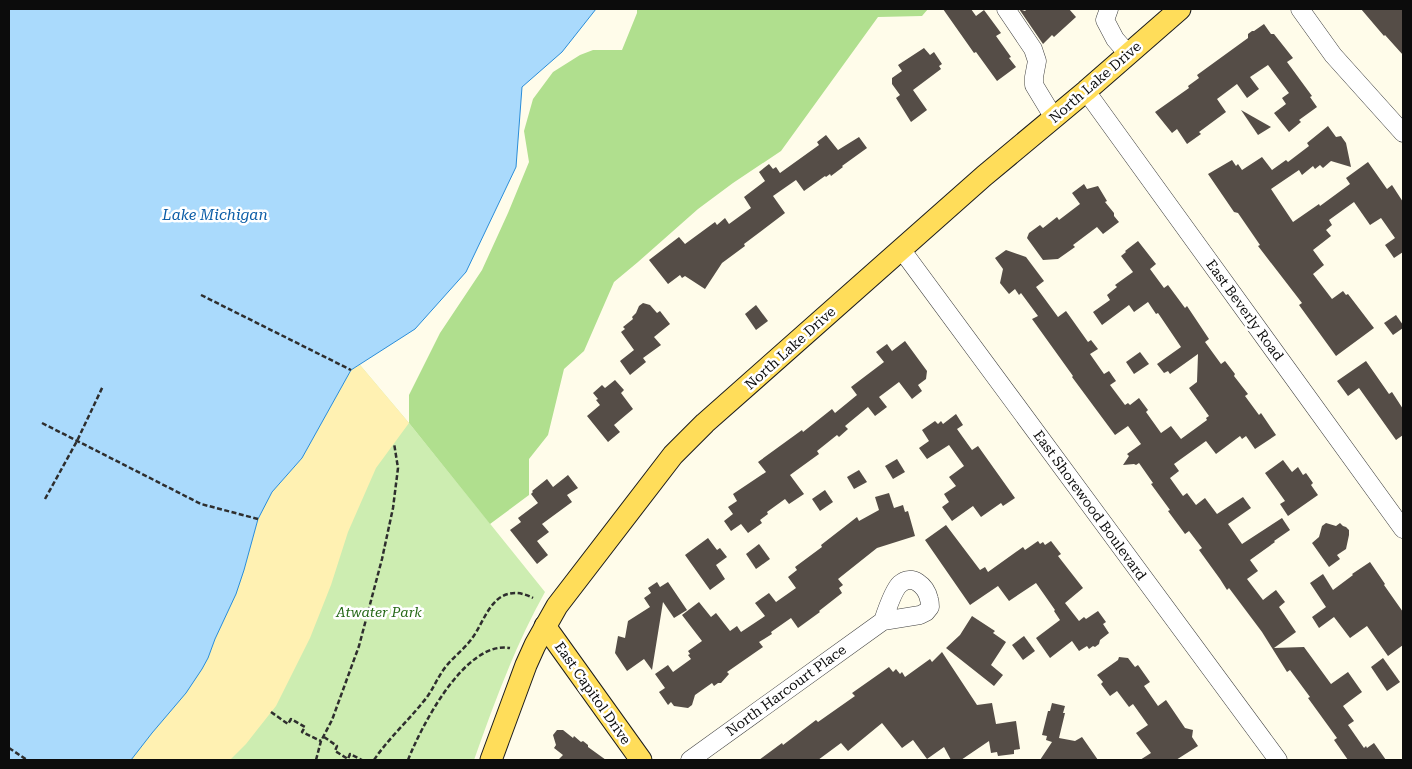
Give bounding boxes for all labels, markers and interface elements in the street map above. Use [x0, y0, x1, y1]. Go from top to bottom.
street label: North Lake Drive [1046, 38, 1144, 126]
water label: Lake Michigan [161, 206, 268, 224]
street label: East Beverly Road [1203, 256, 1287, 364]
street label: North Lake Drive [742, 303, 839, 393]
street label: East Shorewood Boulevard [1030, 427, 1150, 583]
park label: Atwater Park [335, 604, 422, 620]
street label: East Capitol Drive [552, 639, 635, 748]
street label: North Harcourt Place [723, 641, 849, 739]

